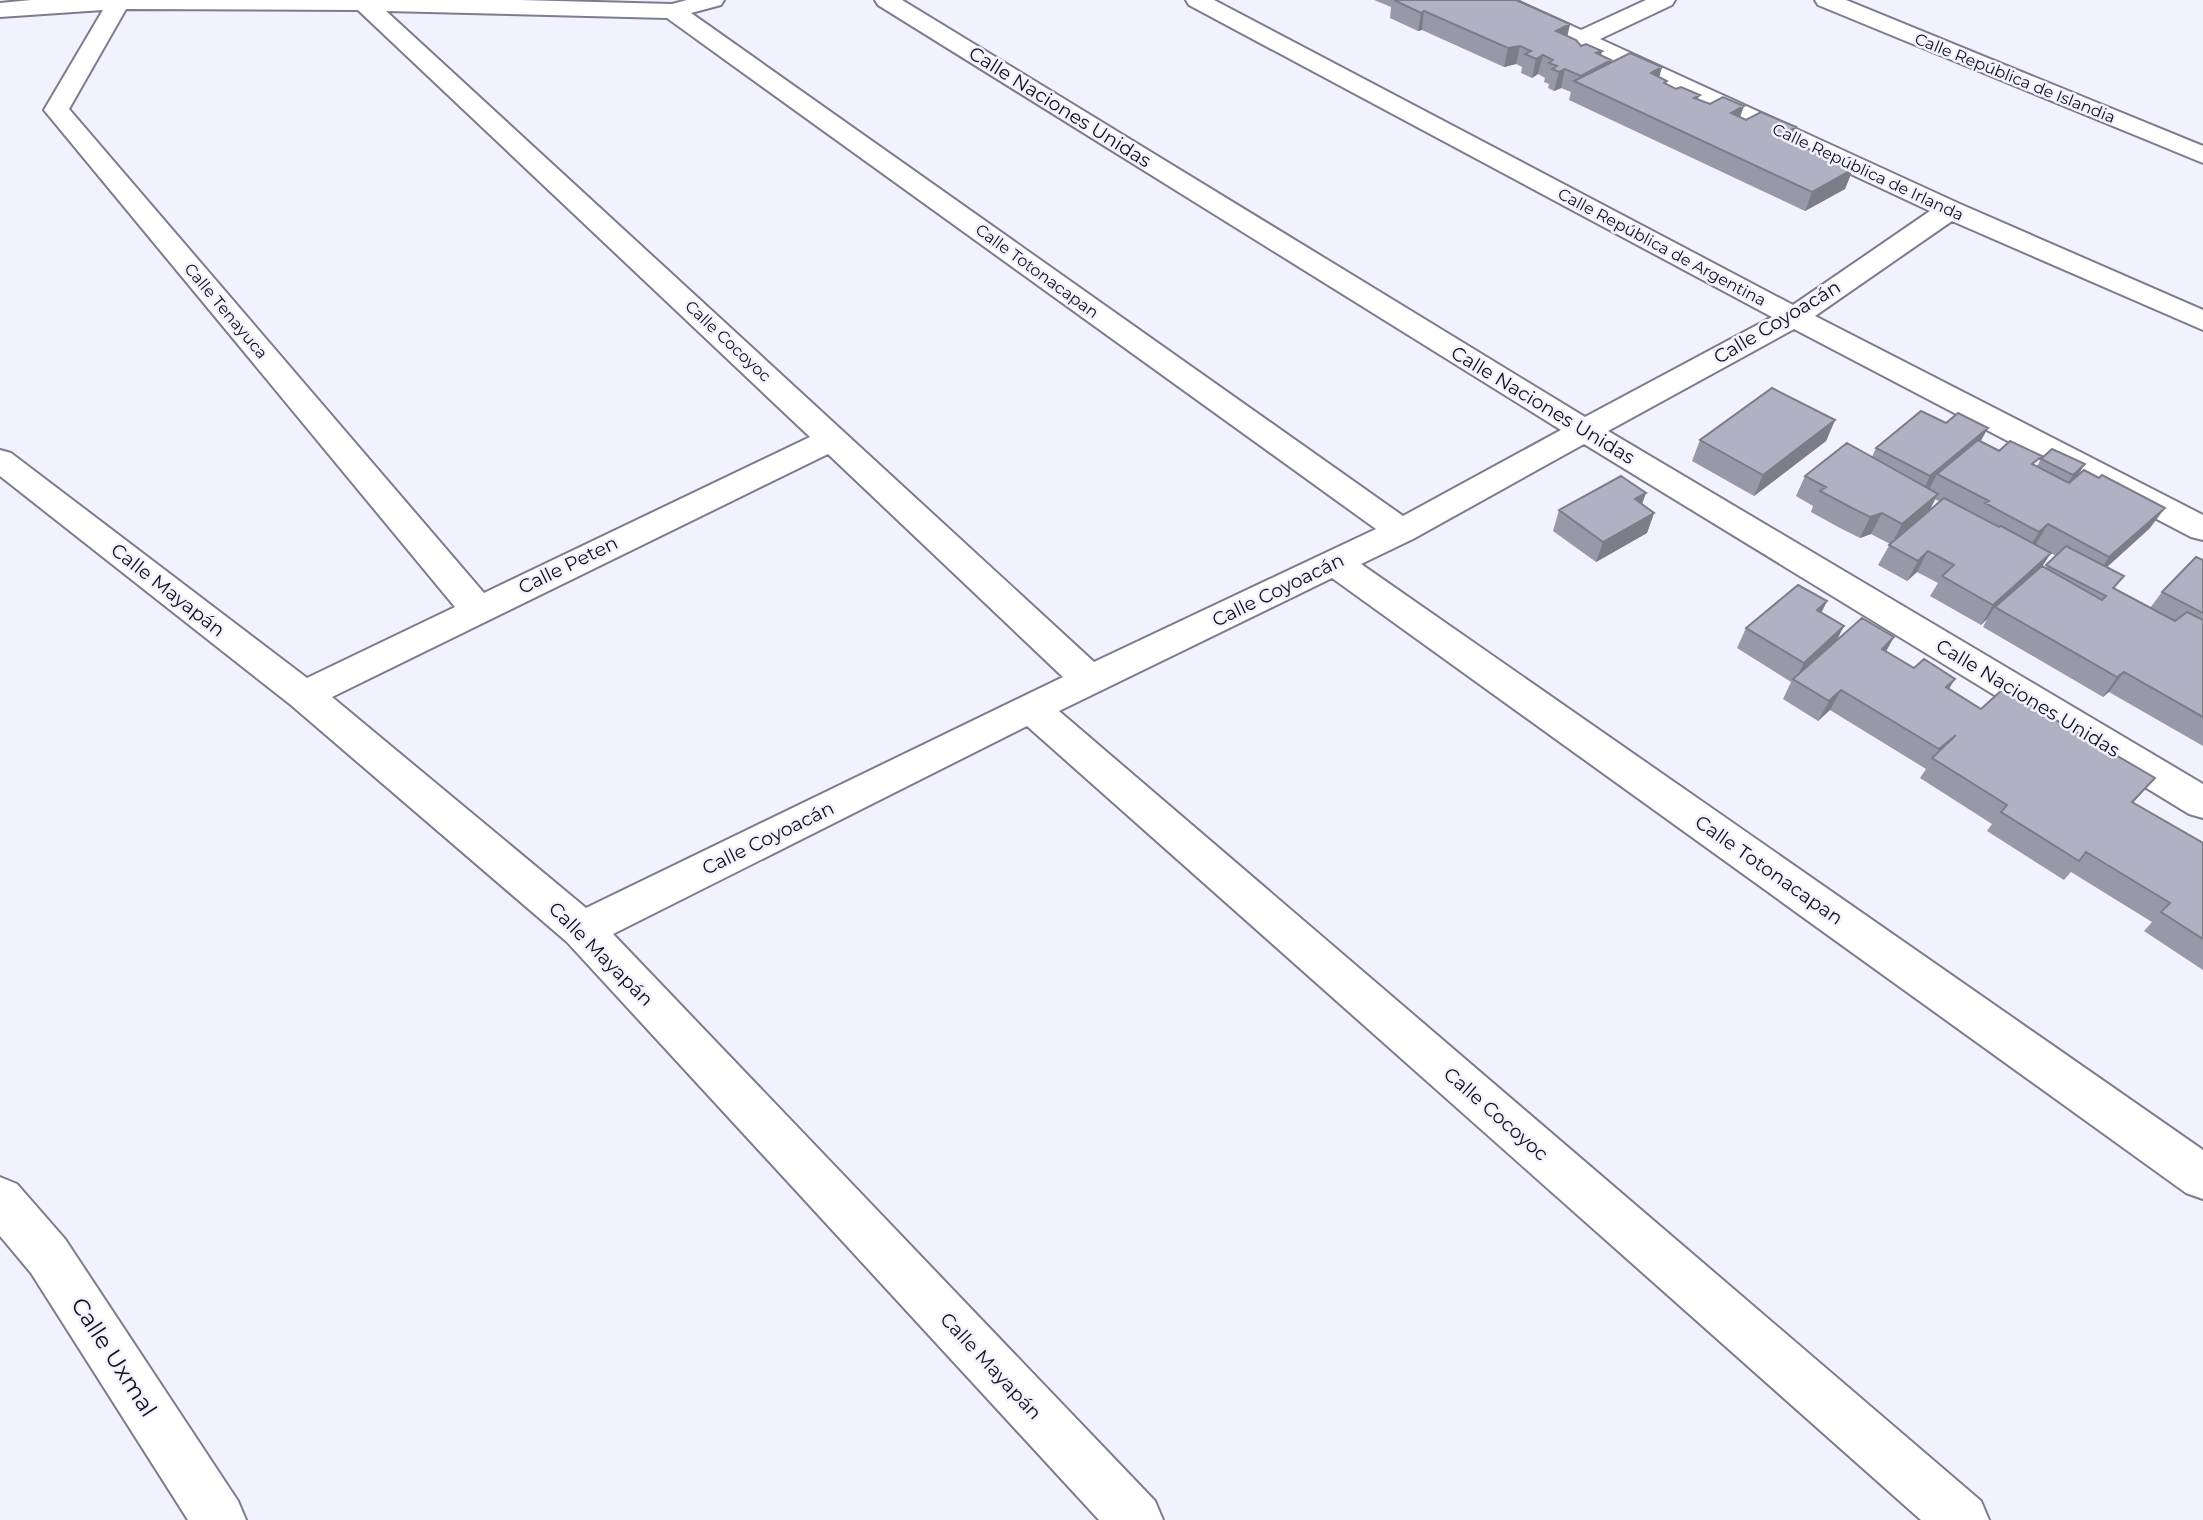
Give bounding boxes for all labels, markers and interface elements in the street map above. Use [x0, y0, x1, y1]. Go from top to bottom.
street label: Calle República de Islandia [1912, 29, 2118, 127]
street label: Calle Naciones Unidas [965, 42, 1155, 172]
street label: Calle República de Irlanda [1769, 119, 1967, 225]
street label: Calle República de Argentina [1555, 184, 1769, 310]
street label: Calle Totonacapan [972, 220, 1102, 322]
street label: Calle Tenayuca [181, 259, 271, 363]
street label: Calle Coyoacán [1709, 275, 1845, 369]
street label: Calle Cocoyoc [681, 296, 775, 386]
street label: Calle Naciones Unidas [1447, 341, 1639, 469]
street label: Calle Peten [515, 531, 621, 599]
street label: Calle Mayapán [106, 538, 230, 642]
street label: Calle Coyoacán [1208, 548, 1348, 632]
street label: Calle Naciones Unidas [1932, 634, 2124, 762]
street label: Calle Coyoacán [698, 796, 838, 880]
street label: Calle Totonacapan [1691, 810, 1847, 930]
street label: Calle Mayapán [544, 897, 658, 1011]
street label: Calle Cocoyoc [1439, 1062, 1553, 1166]
street label: Calle Uxmal [65, 1292, 163, 1422]
street label: Calle Mayapán [935, 1308, 1047, 1424]

